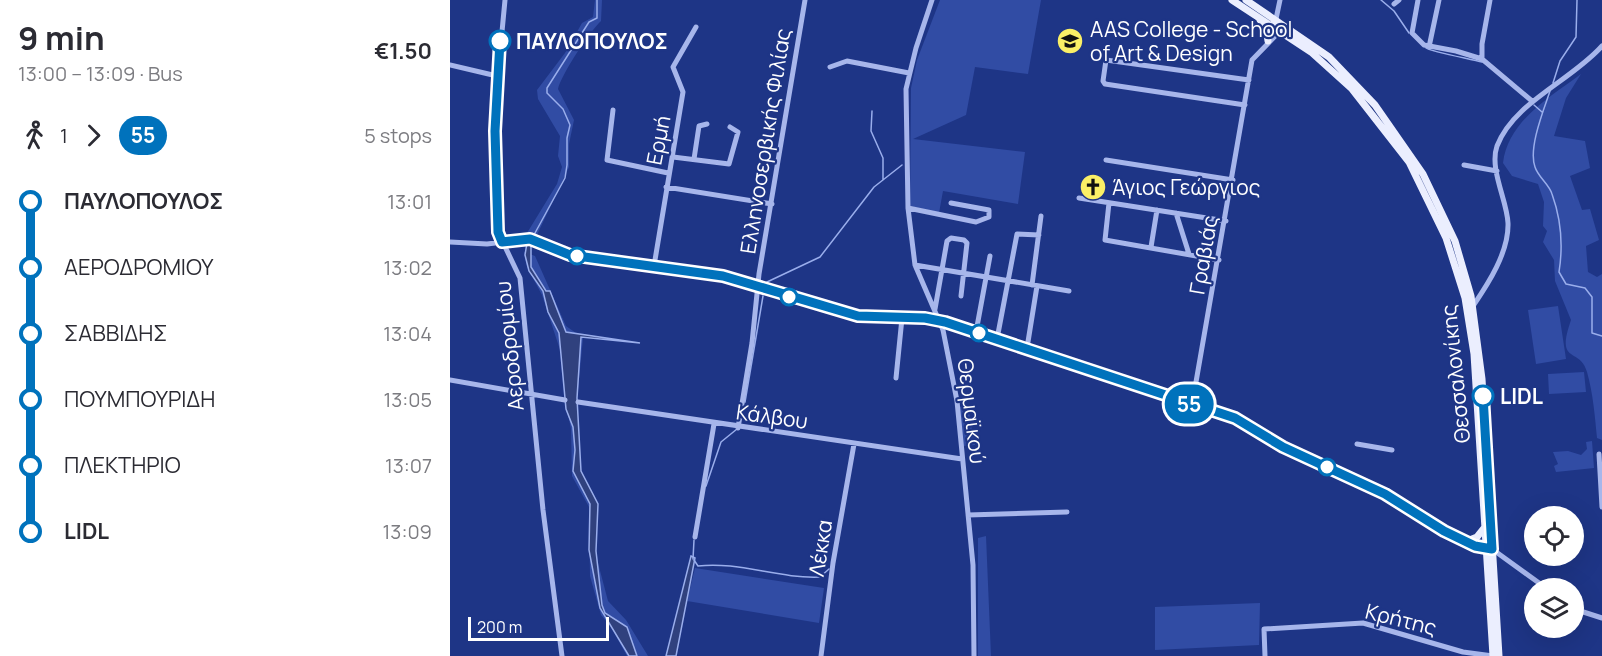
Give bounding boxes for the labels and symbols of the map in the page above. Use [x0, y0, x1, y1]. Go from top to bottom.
place label: AAS College - School of Art & Design [1090, 15, 1292, 67]
street label: Ελληνοσερβικής Φιλίας [733, 26, 797, 256]
school or university icon: AAS College - School of Art & Design [1055, 26, 1085, 56]
place label: ΠΑΥΛΟΠΟΥΛΟΣ [516, 27, 668, 55]
marker: ΠΑΥΛΟΠΟΥΛΟΣ [489, 30, 511, 52]
street label: Ερμή [640, 113, 676, 167]
church icon: Άγιος Γεώργιος [1078, 172, 1108, 202]
place label: Άγιος Γεώργιος [1112, 173, 1260, 201]
street label: Γραβιάς [1182, 213, 1224, 297]
unlabelled marker [568, 247, 586, 265]
street label: Αεροδρομίου [488, 280, 530, 412]
unlabelled marker [780, 288, 798, 306]
street label: Θεσσαλονίκης [1434, 303, 1476, 445]
unlabelled marker [970, 324, 988, 342]
street label: Θερμαϊκού [952, 357, 992, 465]
place label: LIDL [1500, 382, 1543, 410]
line badge: 55 [1162, 384, 1216, 424]
marker: LIDL [1472, 385, 1494, 407]
street label: Κάλβου [734, 397, 810, 435]
unlabelled marker [1318, 458, 1336, 476]
street label: Λέκκα [802, 518, 838, 578]
street label: Κρήτης [1362, 597, 1440, 641]
scale bar [468, 614, 609, 642]

